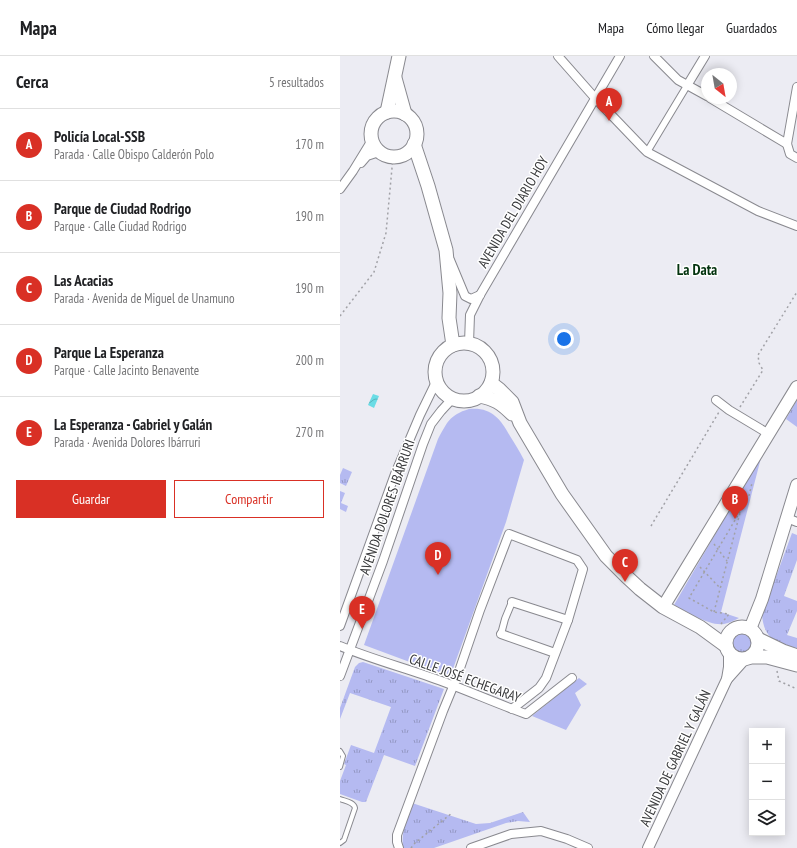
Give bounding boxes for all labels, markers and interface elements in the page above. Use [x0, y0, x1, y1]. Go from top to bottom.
text: Mapa [20, 16, 57, 40]
text: Mapa [598, 19, 624, 37]
text: Cómo llegar [646, 19, 704, 37]
text: Guardados [726, 19, 777, 37]
north arrow [701, 68, 737, 104]
text: Cerca [16, 71, 49, 93]
text: 5 resultados [269, 74, 324, 91]
pin: A [596, 88, 622, 121]
text: Policía Local-SSB [54, 127, 145, 146]
text: A [26, 136, 32, 153]
text: 170 m [295, 136, 324, 153]
text: Parada · Calle Obispo Calderón Polo [54, 146, 214, 163]
street label: AVENIDA DEL DIARIO HOY [474, 152, 553, 271]
text: Parque de Ciudad Rodrigo [54, 199, 191, 218]
text: B [26, 208, 32, 225]
text: 190 m [295, 208, 324, 225]
text: Parque · Calle Ciudad Rodrigo [54, 218, 187, 235]
district label: La Data [677, 260, 717, 279]
text: Las Acacias [54, 271, 113, 290]
text: C [26, 280, 32, 297]
text: 190 m [295, 280, 324, 297]
text: Parada · Avenida de Miguel de Unamuno [54, 290, 235, 307]
your location [554, 329, 574, 349]
text: Parque La Esperanza [54, 343, 164, 362]
text: D [26, 352, 32, 369]
text: 200 m [295, 352, 324, 369]
text: Parque · Calle Jacinto Benavente [54, 362, 199, 379]
text: La Esperanza - Gabriel y Galán [54, 415, 212, 434]
text: E [26, 424, 32, 441]
text: 270 m [295, 424, 324, 441]
text: Parada · Avenida Dolores Ibárruri [54, 434, 201, 451]
street label: AVENIDA DOLORES IBÁRRURI [355, 437, 419, 577]
button: Guardar [16, 480, 166, 518]
button: Compartir [174, 480, 324, 518]
pin: B [722, 486, 748, 519]
pin: D [425, 542, 451, 575]
pin: C [612, 549, 638, 582]
pin: E [349, 596, 375, 629]
street label: CALLE JOSÉ ECHEGARAY [407, 649, 524, 707]
street label: AVENIDA DE GABRIEL Y GALÁN [635, 687, 715, 829]
map controls [749, 728, 785, 836]
button: + [749, 728, 785, 764]
button: − [749, 764, 785, 800]
button: layers [749, 800, 785, 836]

